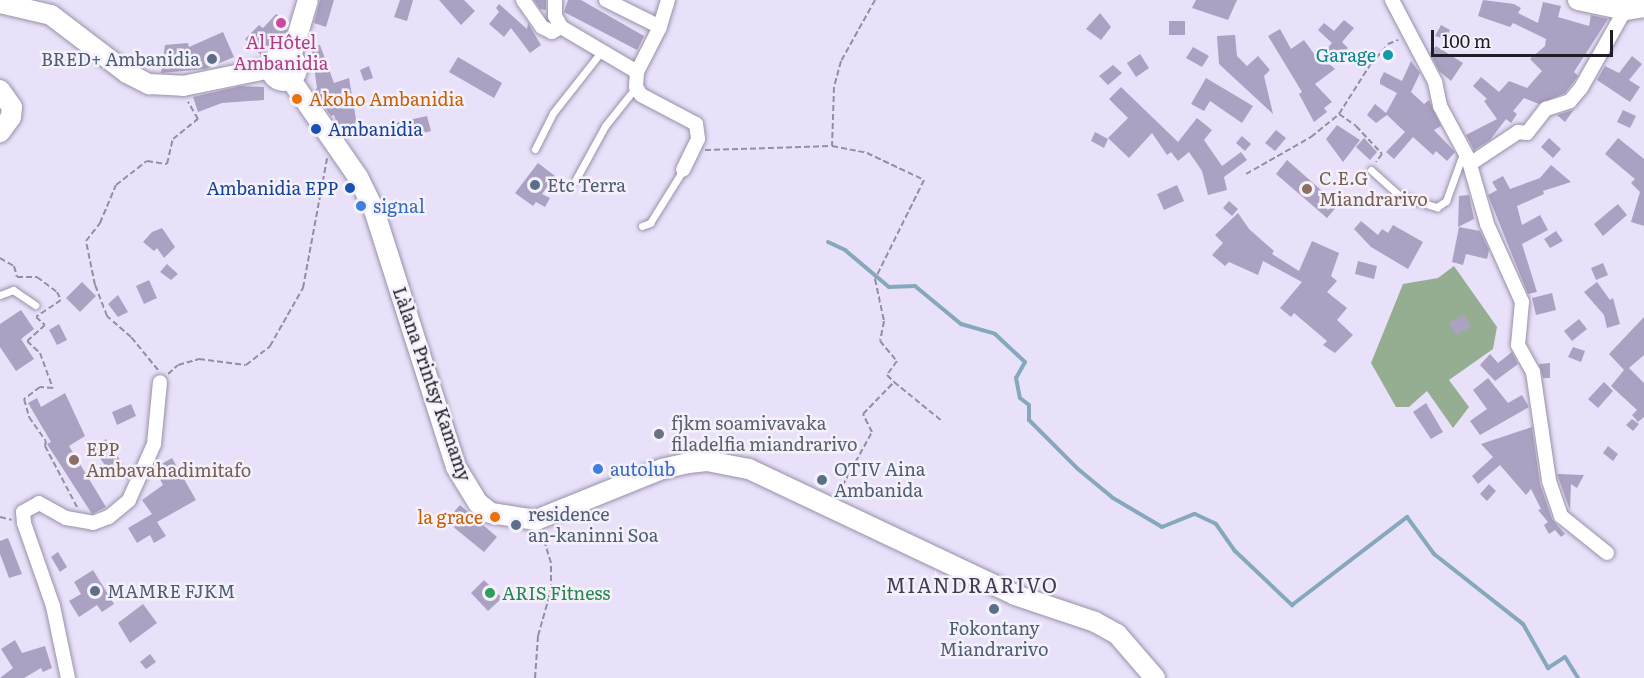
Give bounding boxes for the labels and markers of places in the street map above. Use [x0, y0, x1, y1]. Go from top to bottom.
marker: Al Hôtel Ambanidia [274, 16, 288, 30]
place label: Al Hôtel Ambanidia [234, 32, 328, 74]
place label: Garage [1316, 44, 1376, 66]
place label: BRED+ Ambanidia [41, 48, 200, 70]
marker: Garage [1381, 48, 1395, 62]
marker: BRED+ Ambanidia [205, 52, 219, 66]
place label: Akoho Ambanidia [309, 88, 464, 110]
marker: Akoho Ambanidia [290, 92, 304, 106]
place label: Ambanidia [328, 118, 423, 140]
marker: Ambanidia [309, 122, 323, 136]
place label: C.E.G Miandrarivo [1319, 168, 1428, 210]
place label: Etc Terra [547, 174, 626, 196]
place label: Ambanidia EPP [206, 177, 338, 199]
marker: Etc Terra [528, 178, 542, 192]
marker: Ambanidia EPP [343, 181, 357, 195]
marker: C.E.G Miandrarivo [1300, 182, 1314, 196]
place label: signal [373, 195, 425, 217]
marker: signal [354, 199, 368, 213]
place label: fjkm soamivavaka filadelfia miandrarivo [671, 413, 857, 456]
marker: fjkm soamivavaka filadelfia miandrarivo [652, 427, 666, 441]
place label: EPP Ambavahadimitafo [86, 439, 251, 482]
marker: EPP Ambavahadimitafo [67, 453, 81, 467]
place label: autolub [610, 458, 675, 480]
place label: OTIV Aina Ambanida [834, 459, 926, 502]
marker: autolub [591, 462, 605, 476]
marker: OTIV Aina Ambanida [815, 473, 829, 487]
place label: residence an-kaninni Soa [528, 504, 658, 546]
place label: la grace [417, 506, 483, 528]
marker: la grace [488, 510, 502, 524]
marker: residence an-kaninni Soa [509, 518, 523, 532]
place label: MAMRE FJKM [107, 580, 235, 602]
place label: ARIS Fitness [502, 582, 611, 604]
marker: MAMRE FJKM [88, 584, 102, 598]
marker: ARIS Fitness [483, 586, 497, 600]
marker: Fokontany Miandrarivo [987, 602, 1001, 616]
place label: Fokontany Miandrarivo [940, 618, 1048, 660]

